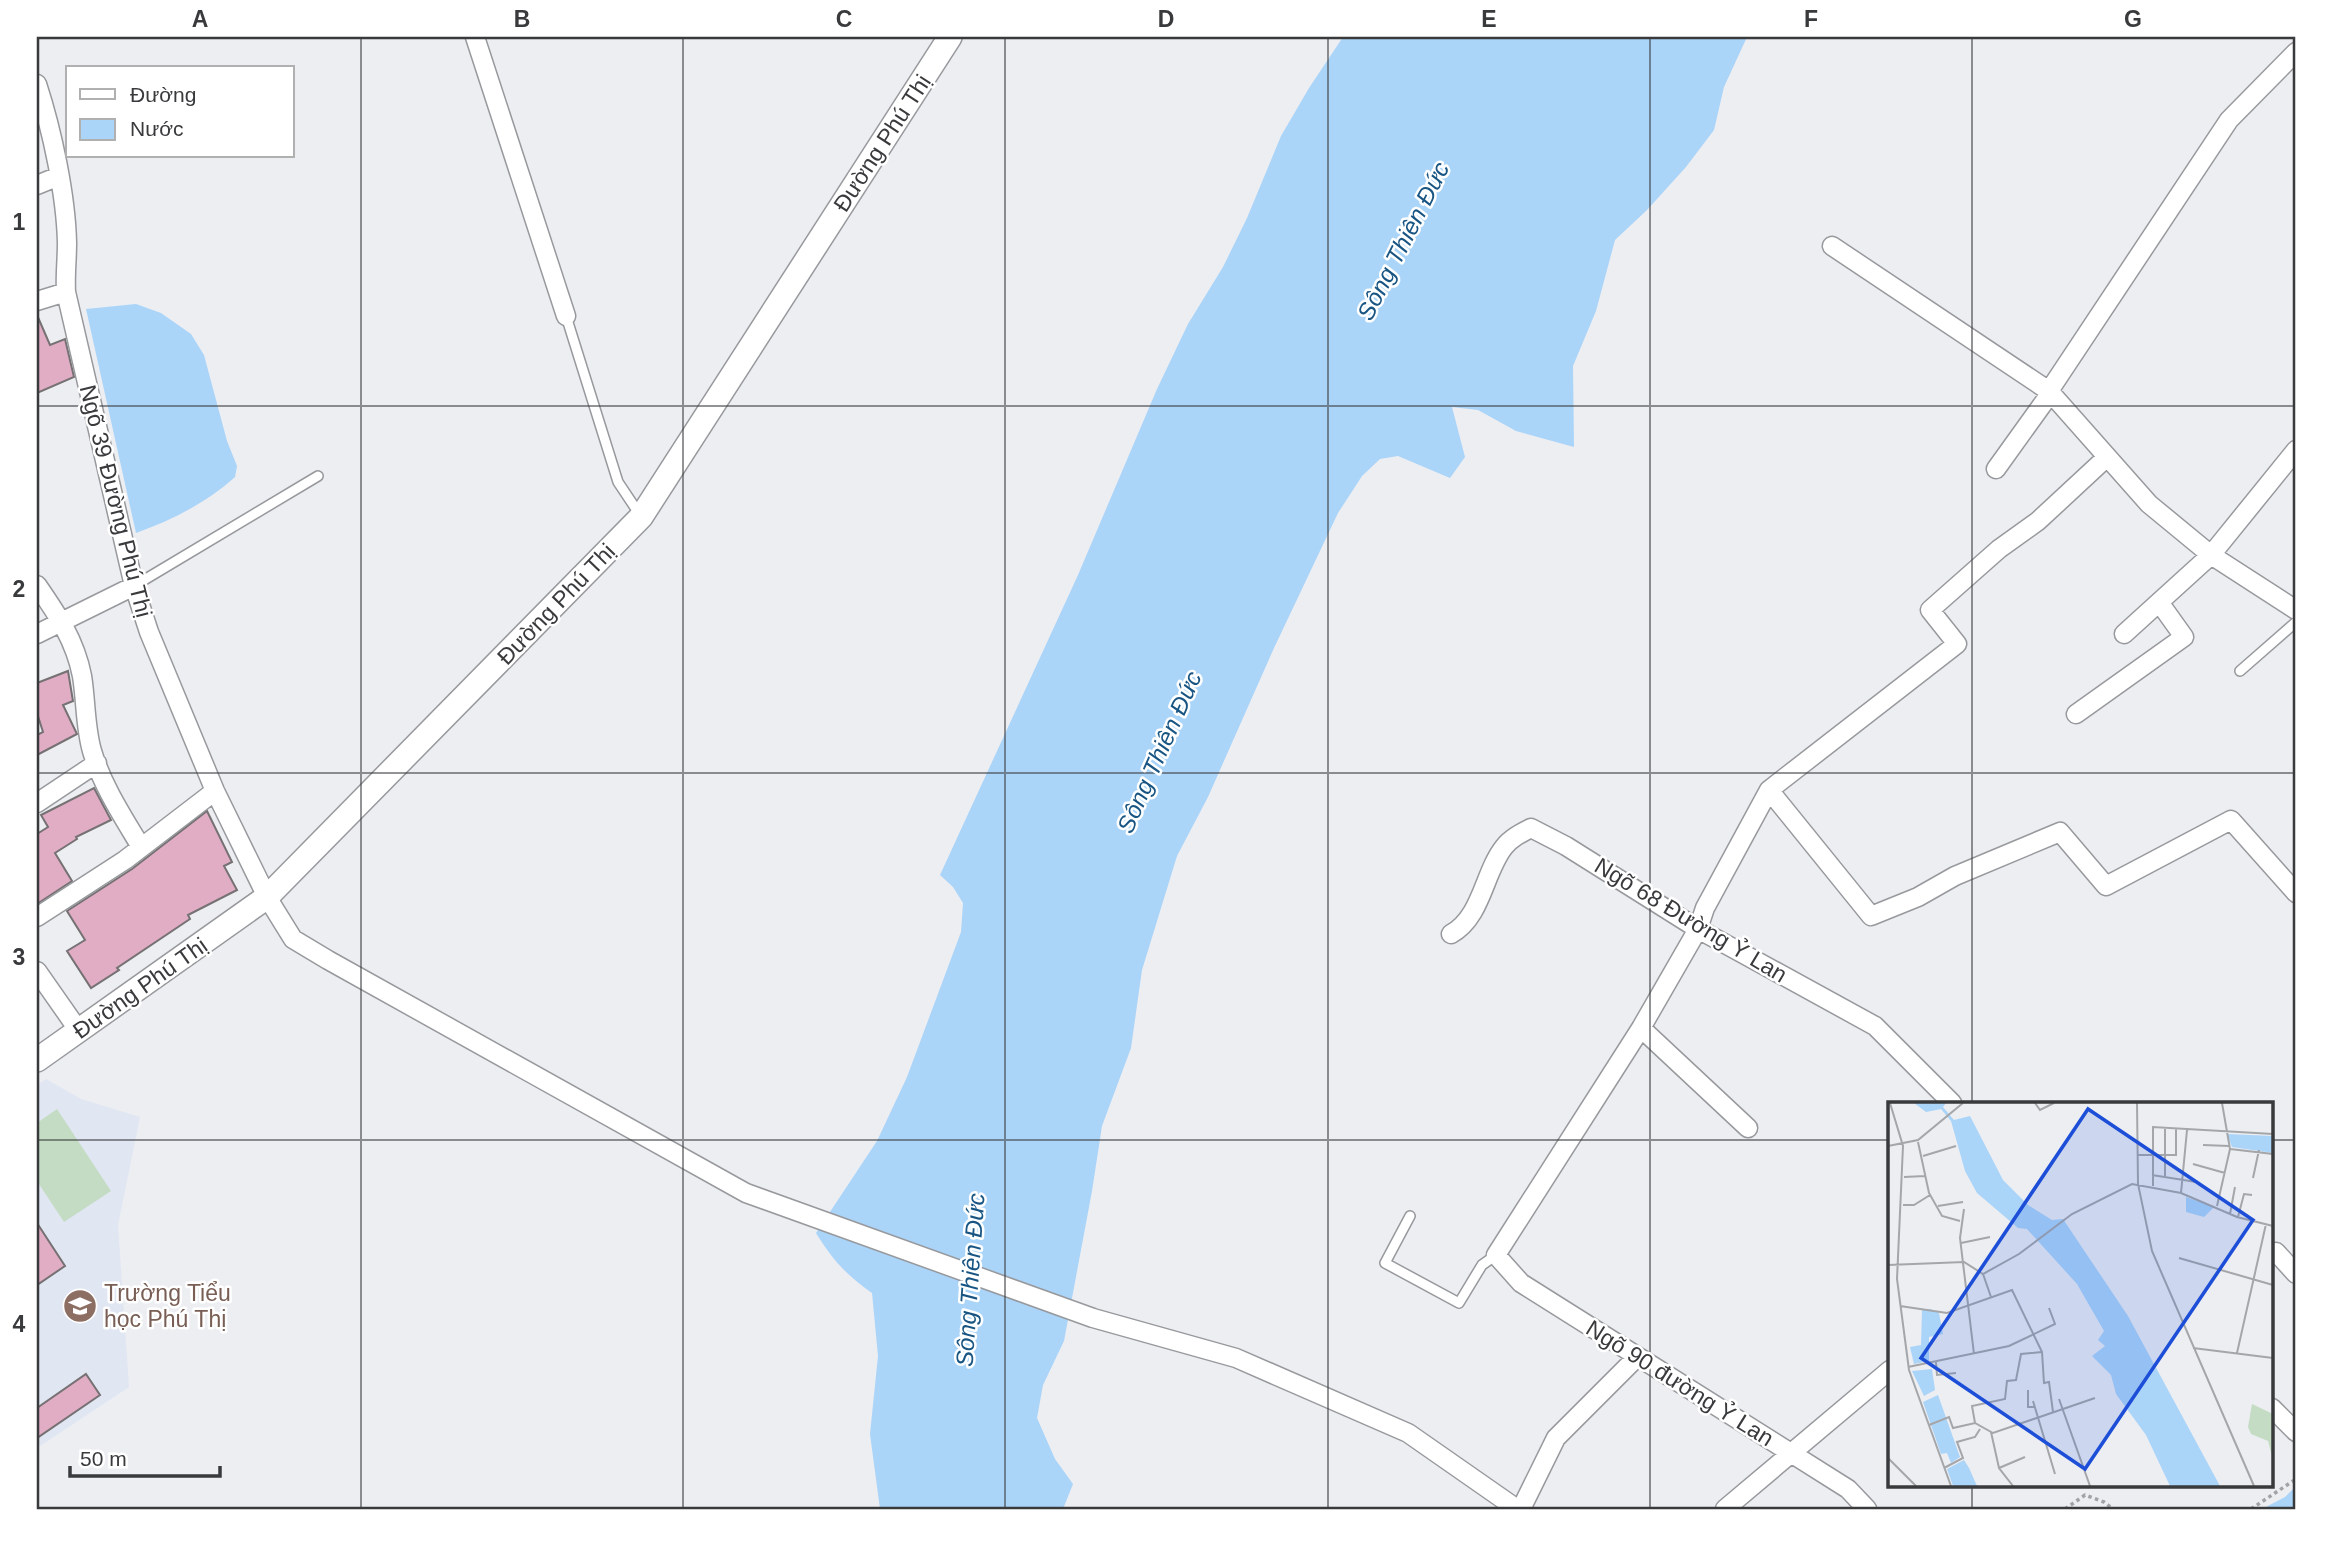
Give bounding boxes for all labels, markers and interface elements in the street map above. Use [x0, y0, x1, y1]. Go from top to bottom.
text: A [192, 6, 208, 32]
text: B [514, 6, 530, 32]
text: C [836, 6, 852, 32]
text: D [1158, 6, 1174, 32]
text: E [1481, 6, 1497, 32]
text: F [1804, 6, 1818, 32]
text: G [2124, 6, 2142, 32]
legend [66, 66, 294, 158]
street label: Đường Phú Thị [828, 70, 936, 216]
text: Đường [130, 83, 196, 106]
text: Nước [130, 117, 184, 140]
water label: Sông Thiên Đức [1351, 157, 1455, 325]
text: 1 [13, 209, 26, 235]
street label: Ngõ 39 Đường Phú Thị [75, 382, 157, 620]
street label: Đường Phú Thị [492, 538, 620, 670]
text: 2 [13, 576, 25, 602]
water label: Sông Thiên Đức [1111, 667, 1207, 837]
street label: Ngõ 68 Đường Ỷ Lan [1590, 851, 1793, 988]
street label: Đường Phú Thị [68, 932, 212, 1044]
text: 3 [13, 944, 25, 970]
inset map [1888, 1102, 2274, 1486]
water label: Sông Thiên Đức [950, 1192, 990, 1368]
place label: Trường Tiểu học Phú Thị [104, 1280, 231, 1332]
school or university icon: Trường Tiểu học Phú Thị [61, 1287, 99, 1325]
text: 4 [13, 1311, 26, 1337]
street label: Ngõ 90 đường Ỷ Lan [1582, 1313, 1779, 1451]
scale bar [70, 1434, 220, 1478]
text: 50 m [80, 1447, 127, 1470]

